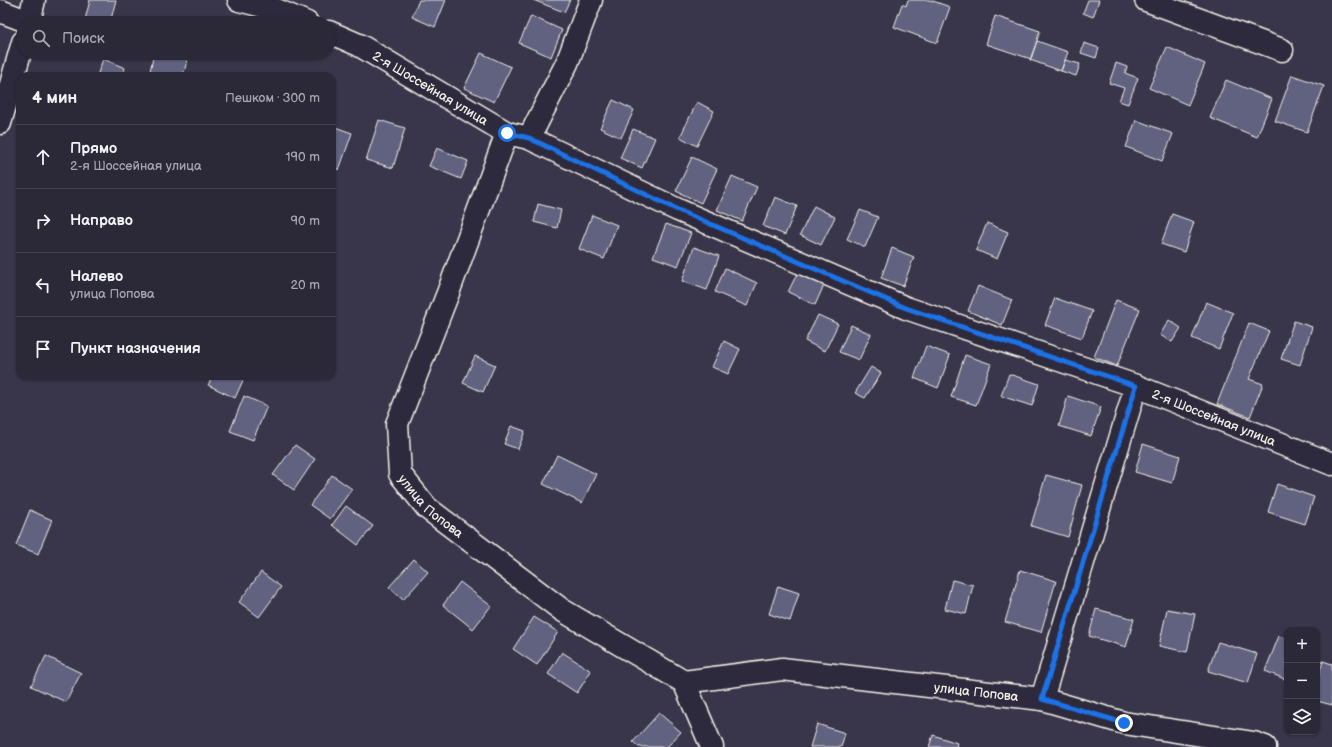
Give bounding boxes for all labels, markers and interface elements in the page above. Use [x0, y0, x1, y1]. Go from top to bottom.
search box [16, 16, 336, 60]
icon: search [30, 27, 52, 49]
text: Поиск [62, 29, 105, 48]
street label: 2-я Шоссейная улица [369, 48, 491, 129]
text: 4 мин [32, 88, 77, 108]
text: Пешком · 300 m [225, 90, 320, 106]
route start [498, 124, 516, 142]
text: Прямо [70, 139, 117, 158]
icon: ahead [32, 146, 54, 168]
text: 190 m [286, 149, 320, 165]
text: 2-я Шоссейная улица [70, 158, 202, 174]
icon: right [32, 210, 54, 232]
text: Направо [70, 211, 133, 230]
text: 90 m [291, 213, 320, 229]
text: Налево [70, 267, 123, 286]
icon: left [32, 274, 54, 296]
text: 20 m [290, 277, 320, 293]
text: улица Попова [70, 286, 155, 302]
icon: arrive [32, 338, 54, 360]
text: Пункт назначения [70, 339, 201, 358]
street label: 2-я Шоссейная улица [1150, 386, 1278, 450]
street label: улица Попова [394, 471, 466, 542]
map controls [1284, 627, 1320, 735]
button: + [1284, 627, 1320, 663]
button: − [1284, 663, 1320, 699]
street label: улица Попова [933, 680, 1020, 705]
button: layers [1284, 699, 1320, 735]
route end [1115, 714, 1133, 732]

